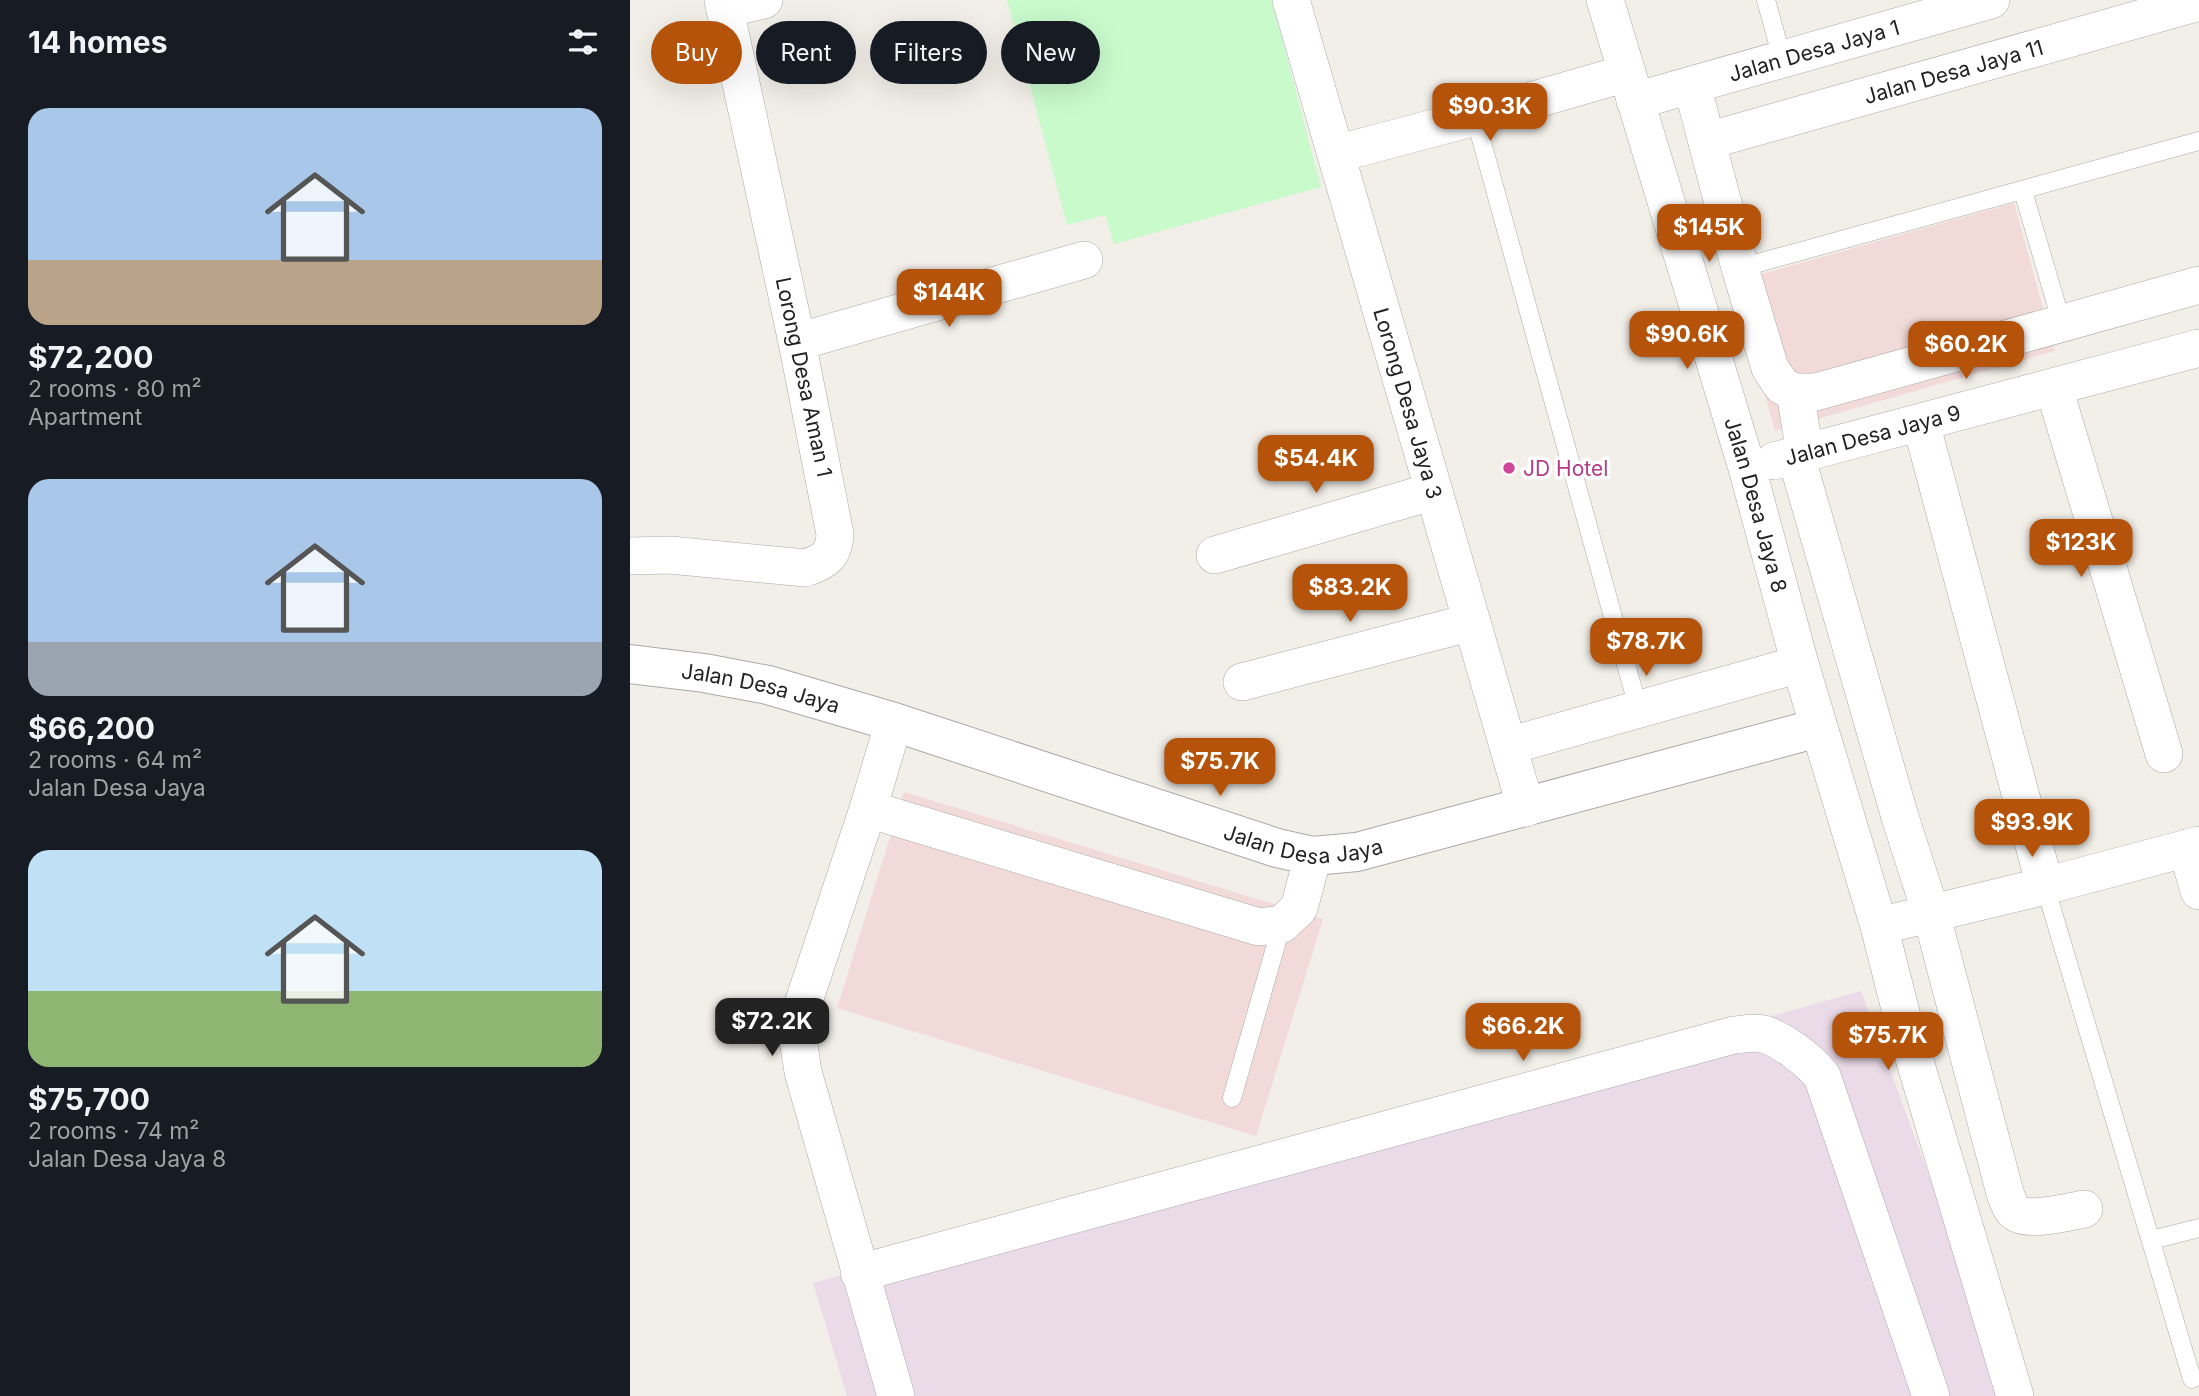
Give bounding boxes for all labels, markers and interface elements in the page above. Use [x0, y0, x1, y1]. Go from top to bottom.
street label: Jalan Desa Jaya 1 [1726, 14, 1902, 86]
chip: Buy [651, 21, 742, 84]
chip: Rent [756, 21, 856, 84]
chip: Filters [870, 21, 987, 84]
chip: New [1001, 21, 1100, 84]
icon: filters [564, 23, 602, 61]
text: 14 homes [28, 24, 167, 60]
street label: Jalan Desa Jaya 11 [1861, 34, 2046, 109]
pin: $90.3K [1433, 83, 1547, 143]
text: $90.3K [1448, 92, 1532, 120]
icon: home [252, 154, 378, 280]
pin: $145K [1660, 204, 1758, 264]
text: $145K [1673, 213, 1745, 241]
pin: $144K [900, 270, 998, 329]
street label: Lorong Desa Aman 1 [771, 275, 837, 479]
text: $144K [913, 278, 985, 306]
street label: Lorong Desa Jaya 3 [1369, 305, 1448, 502]
pin: $90.6K [1630, 312, 1744, 371]
text: $90.6K [1645, 320, 1729, 348]
pin: $60.2K [1909, 322, 2023, 381]
text: $60.2K [1924, 330, 2008, 358]
text: $72,200 [28, 339, 153, 375]
text: 2 rooms · 80 m² [28, 375, 202, 403]
street label: Jalan Desa Jaya 9 [1782, 399, 1963, 470]
text: Apartment [28, 403, 142, 431]
street label: Jalan Desa Jaya 8 [1720, 414, 1793, 595]
pin: $54.4K [1259, 435, 1373, 495]
text: $54.4K [1274, 444, 1358, 472]
place label: JD Hotel [1523, 456, 1608, 481]
marker: JD Hotel [1501, 460, 1517, 476]
pin: $123K [2032, 520, 2130, 579]
icon: home [252, 525, 378, 651]
text: $123K [2046, 528, 2116, 556]
pin: $83.2K [1293, 564, 1407, 624]
text: $83.2K [1308, 573, 1392, 601]
pin: $78.7K [1589, 618, 1703, 678]
text: $78.7K [1606, 627, 1686, 655]
street label: Jalan Desa Jaya [680, 658, 843, 718]
text: $66,200 [28, 710, 155, 746]
pin: $75.7K [1163, 738, 1277, 798]
text: 2 rooms · 64 m² [28, 746, 202, 774]
text: $75.7K [1180, 747, 1260, 775]
text: Jalan Desa Jaya [28, 774, 206, 802]
pin: $93.9K [1975, 800, 2089, 859]
text: $93.9K [1990, 808, 2074, 836]
street label: Jalan Desa Jaya [1221, 819, 1385, 869]
icon: home [252, 896, 378, 1022]
pin: $72.2K [715, 998, 829, 1058]
pin: $66.2K [1466, 1004, 1580, 1063]
text: $72.2K [731, 1007, 813, 1035]
text: $66.2K [1482, 1012, 1564, 1040]
pin: $75.7K [1831, 1012, 1945, 1072]
text: $75.7K [1848, 1021, 1928, 1049]
text: $75,700 [28, 1081, 150, 1117]
text: 2 rooms · 74 m² [28, 1117, 200, 1145]
text: Jalan Desa Jaya 8 [28, 1145, 226, 1173]

